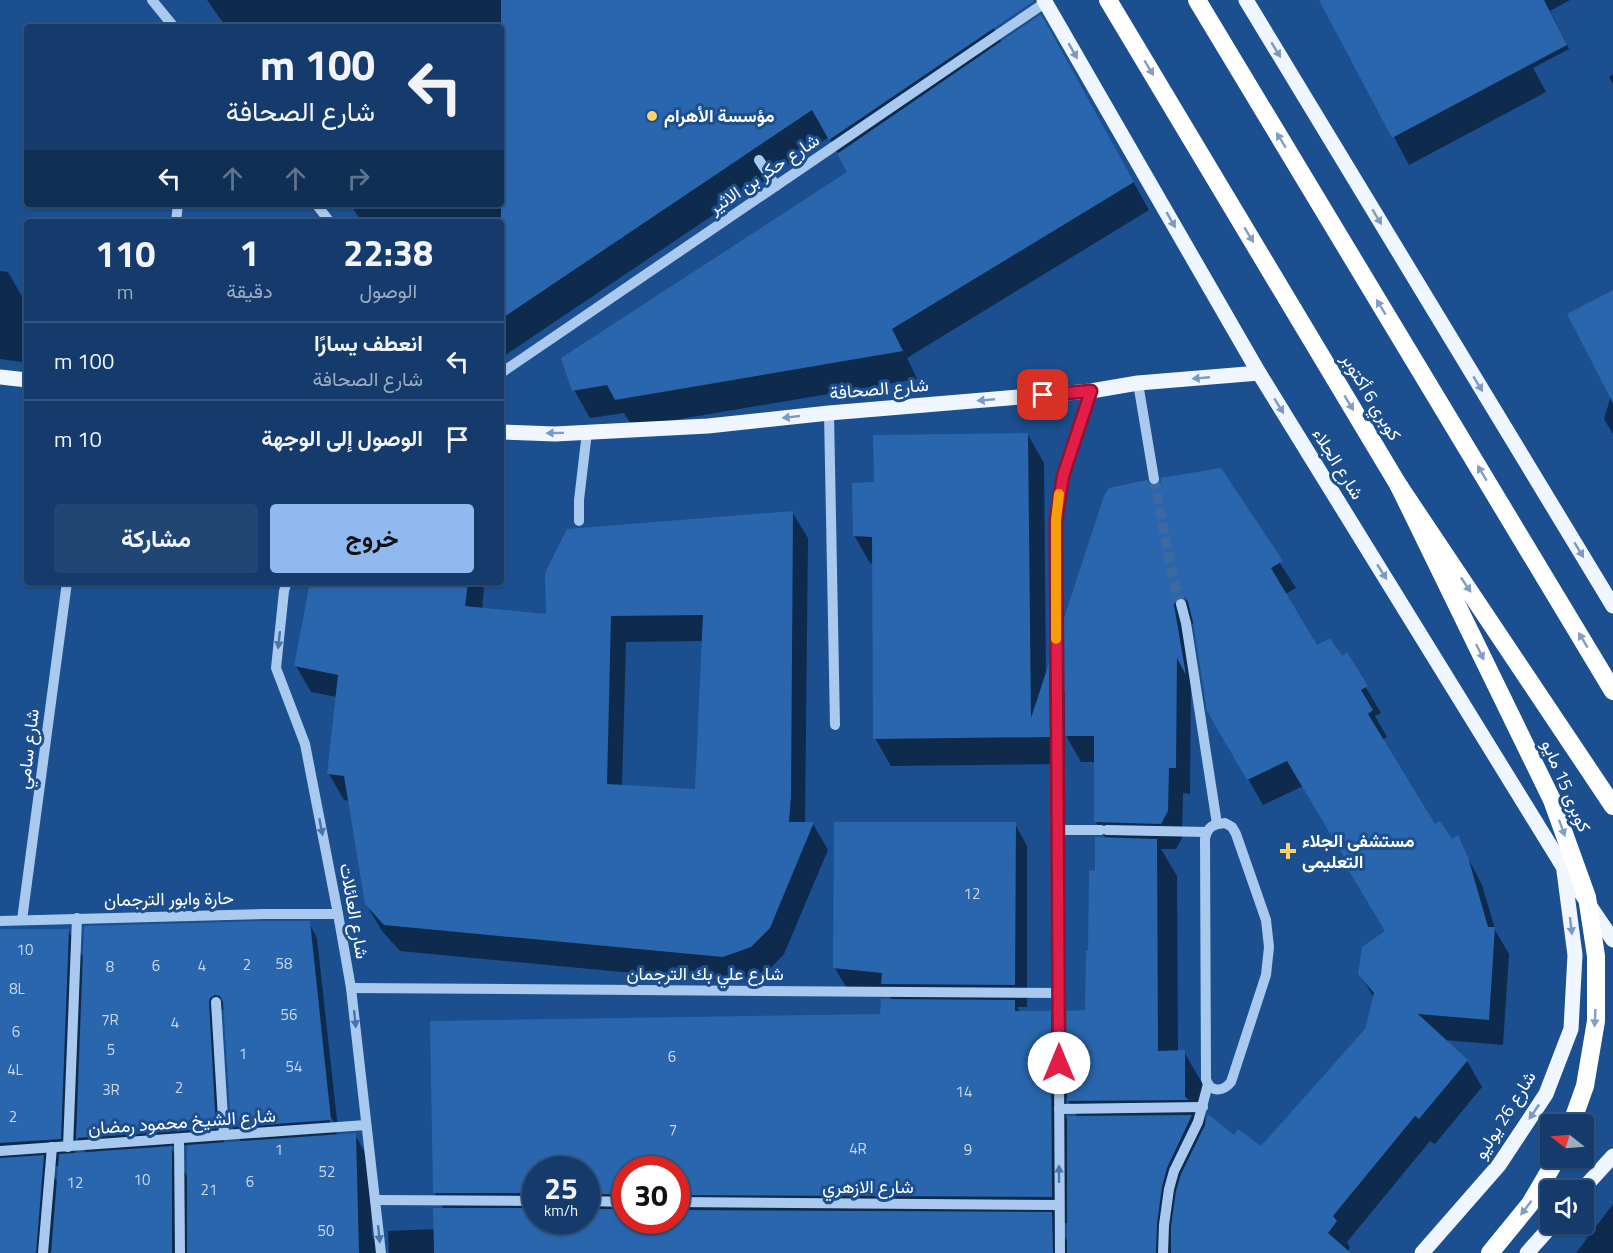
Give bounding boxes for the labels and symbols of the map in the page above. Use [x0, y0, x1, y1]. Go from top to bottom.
one-way arrow [1270, 42, 1281, 58]
one-way arrow [1068, 43, 1079, 59]
one-way arrow [1143, 60, 1154, 76]
place label: مؤسسة الأهرام [664, 102, 775, 129]
marker: مؤسسة الأهرام [645, 109, 659, 123]
street label: شارع حكر بن الاثير [702, 126, 825, 221]
one-way arrow [1275, 132, 1286, 148]
one-way arrow [1371, 209, 1382, 225]
one-way arrow [1165, 212, 1176, 228]
one-way arrow [1244, 227, 1255, 243]
one-way arrow [1376, 298, 1387, 315]
street label: كوبري 6 أكتوبر [1332, 347, 1408, 447]
pin [1017, 369, 1068, 420]
street label: شارع الصحافة [828, 371, 930, 406]
one-way arrow [1191, 373, 1210, 383]
one-way arrow [1473, 376, 1483, 393]
one-way arrow [976, 395, 995, 404]
one-way arrow [1344, 395, 1355, 411]
one-way arrow [1274, 398, 1285, 414]
one-way arrow [782, 412, 801, 422]
street label: شارع الجلاء [1306, 423, 1371, 505]
one-way arrow [546, 428, 565, 438]
one-way arrow [1477, 465, 1488, 482]
one-way arrow [1574, 542, 1585, 558]
one-way arrow [1376, 564, 1387, 580]
one-way arrow [1460, 576, 1472, 592]
one-way arrow [274, 630, 284, 649]
one-way arrow [1577, 632, 1588, 648]
one-way arrow [1475, 643, 1484, 660]
street label: شارع سامي [9, 707, 48, 791]
street label: كوبرى 15 مايو [1535, 735, 1598, 836]
one-way arrow [317, 818, 326, 837]
one-way arrow [1558, 819, 1567, 837]
place label: مستشفى الجلاء التعليمى [1302, 827, 1415, 875]
marker: مستشفى الجلاء التعليمى [1279, 842, 1297, 860]
street label: شارع العائلات [333, 861, 376, 961]
house number: 12 [964, 882, 980, 905]
street label: حارة وابور الترجمان [104, 884, 234, 913]
one-way arrow [1566, 916, 1576, 935]
house number: 10 [17, 938, 33, 961]
house number: 58 [276, 952, 292, 975]
house number: 2 [243, 953, 251, 976]
house number: 6 [152, 954, 160, 977]
house number: 4 [198, 954, 206, 977]
house number: 8 [106, 955, 114, 978]
street label: شارع علي بك الترجمان [626, 960, 784, 989]
house number: 8L [9, 977, 25, 1000]
house number: 56 [281, 1003, 297, 1026]
house number: 7R [101, 1008, 119, 1031]
one-way arrow [1591, 1009, 1600, 1028]
one-way arrow [350, 1010, 359, 1029]
house number: 4 [171, 1011, 179, 1034]
house number: 6 [12, 1020, 20, 1043]
position arrow [1027, 1031, 1091, 1095]
house number: 5 [107, 1038, 115, 1061]
house number: 1 [239, 1042, 247, 1065]
house number: 6 [668, 1045, 676, 1068]
house number: 54 [286, 1055, 302, 1078]
house number: 4L [7, 1058, 23, 1081]
street label: شارع 26 يوليو [1467, 1065, 1542, 1164]
house number: 2 [175, 1076, 183, 1099]
house number: 3R [102, 1078, 120, 1101]
house number: 14 [956, 1080, 972, 1103]
street label: شارع الشيخ محمود رمضان [87, 1101, 277, 1142]
one-way arrow [1528, 1104, 1540, 1120]
house number: 2 [9, 1105, 17, 1128]
north arrow [1540, 1114, 1594, 1168]
house number: 7 [669, 1118, 677, 1141]
house number: 4R [849, 1137, 867, 1160]
house number: 1 [275, 1138, 283, 1161]
house number: 9 [964, 1138, 972, 1161]
speed limit sign: 30 [612, 1156, 690, 1234]
house number: 52 [319, 1160, 335, 1183]
one-way arrow [1054, 1164, 1064, 1183]
house number: 10 [134, 1168, 150, 1191]
house number: 6 [246, 1170, 254, 1193]
house number: 12 [67, 1171, 83, 1194]
street label: شارع الازهري [822, 1173, 914, 1202]
house number: 21 [201, 1178, 217, 1201]
one-way arrow [1521, 1200, 1533, 1215]
house number: 50 [318, 1219, 334, 1242]
one-way arrow [374, 1225, 384, 1244]

